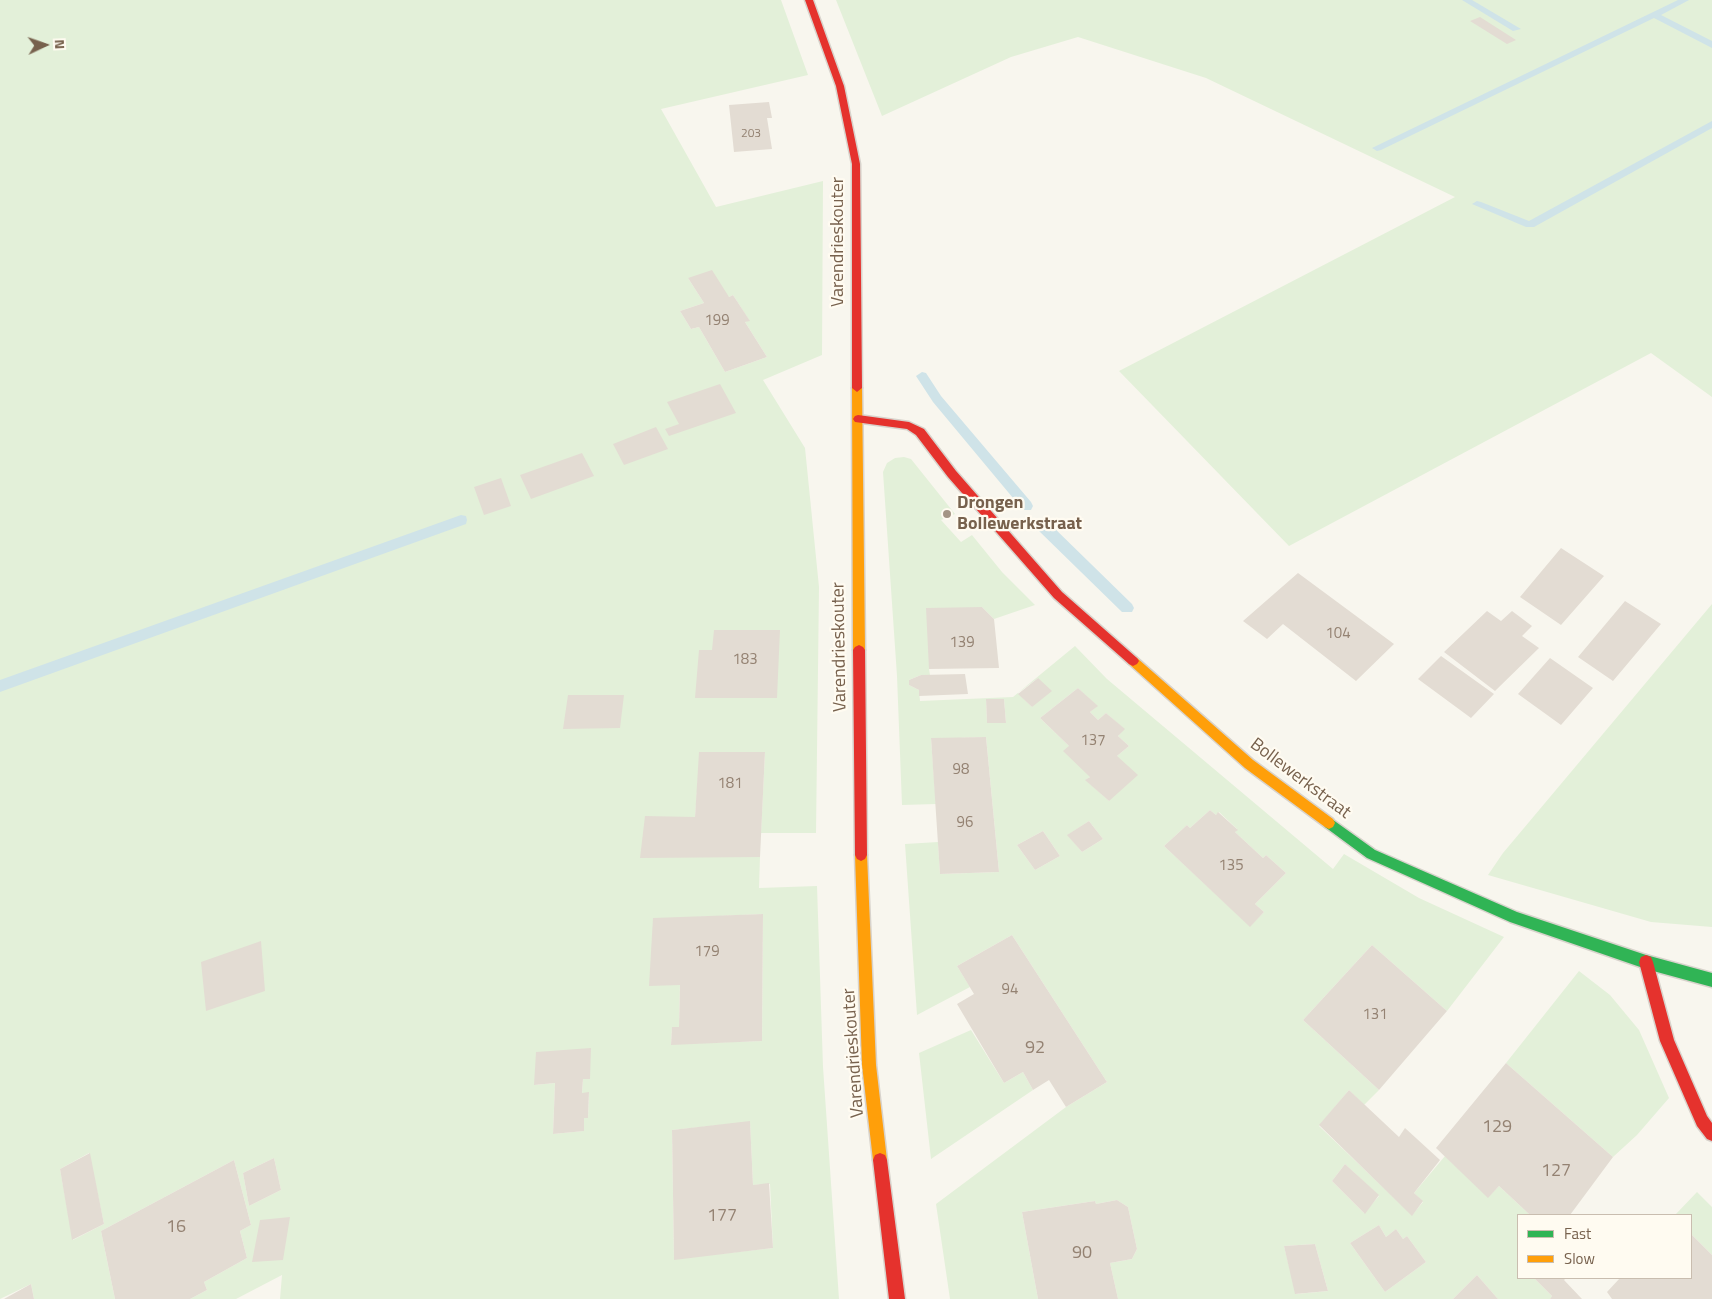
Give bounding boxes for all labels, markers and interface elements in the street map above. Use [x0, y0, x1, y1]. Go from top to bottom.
north arrow [20, 20, 70, 70]
text: N [50, 39, 71, 50]
house number: 203 [741, 127, 761, 141]
street label: Varendrieskouter [828, 177, 850, 307]
house number: 199 [704, 312, 730, 330]
place label: Drongen Bollewerkstraat [957, 493, 1082, 536]
marker: Drongen Bollewerkstraat [941, 508, 953, 520]
street label: Varendrieskouter [828, 582, 852, 712]
house number: 104 [1325, 625, 1351, 643]
house number: 139 [949, 634, 975, 652]
house number: 183 [732, 651, 758, 669]
house number: 137 [1080, 732, 1106, 750]
street label: Bollewerkstraat [1245, 734, 1355, 824]
house number: 98 [953, 761, 969, 779]
house number: 181 [717, 775, 743, 793]
house number: 96 [957, 814, 973, 832]
house number: 135 [1218, 857, 1244, 875]
house number: 179 [694, 943, 720, 961]
house number: 94 [1002, 981, 1018, 999]
street label: Varendrieskouter [839, 987, 869, 1119]
house number: 131 [1362, 1006, 1388, 1024]
house number: 92 [1025, 1038, 1045, 1060]
house number: 129 [1482, 1117, 1512, 1139]
house number: 127 [1541, 1161, 1571, 1183]
house number: 177 [707, 1206, 737, 1228]
legend [1517, 1214, 1692, 1279]
house number: 16 [166, 1217, 186, 1239]
text: Fast [1564, 1222, 1591, 1245]
house number: 90 [1072, 1243, 1092, 1265]
text: Slow [1564, 1247, 1595, 1270]

